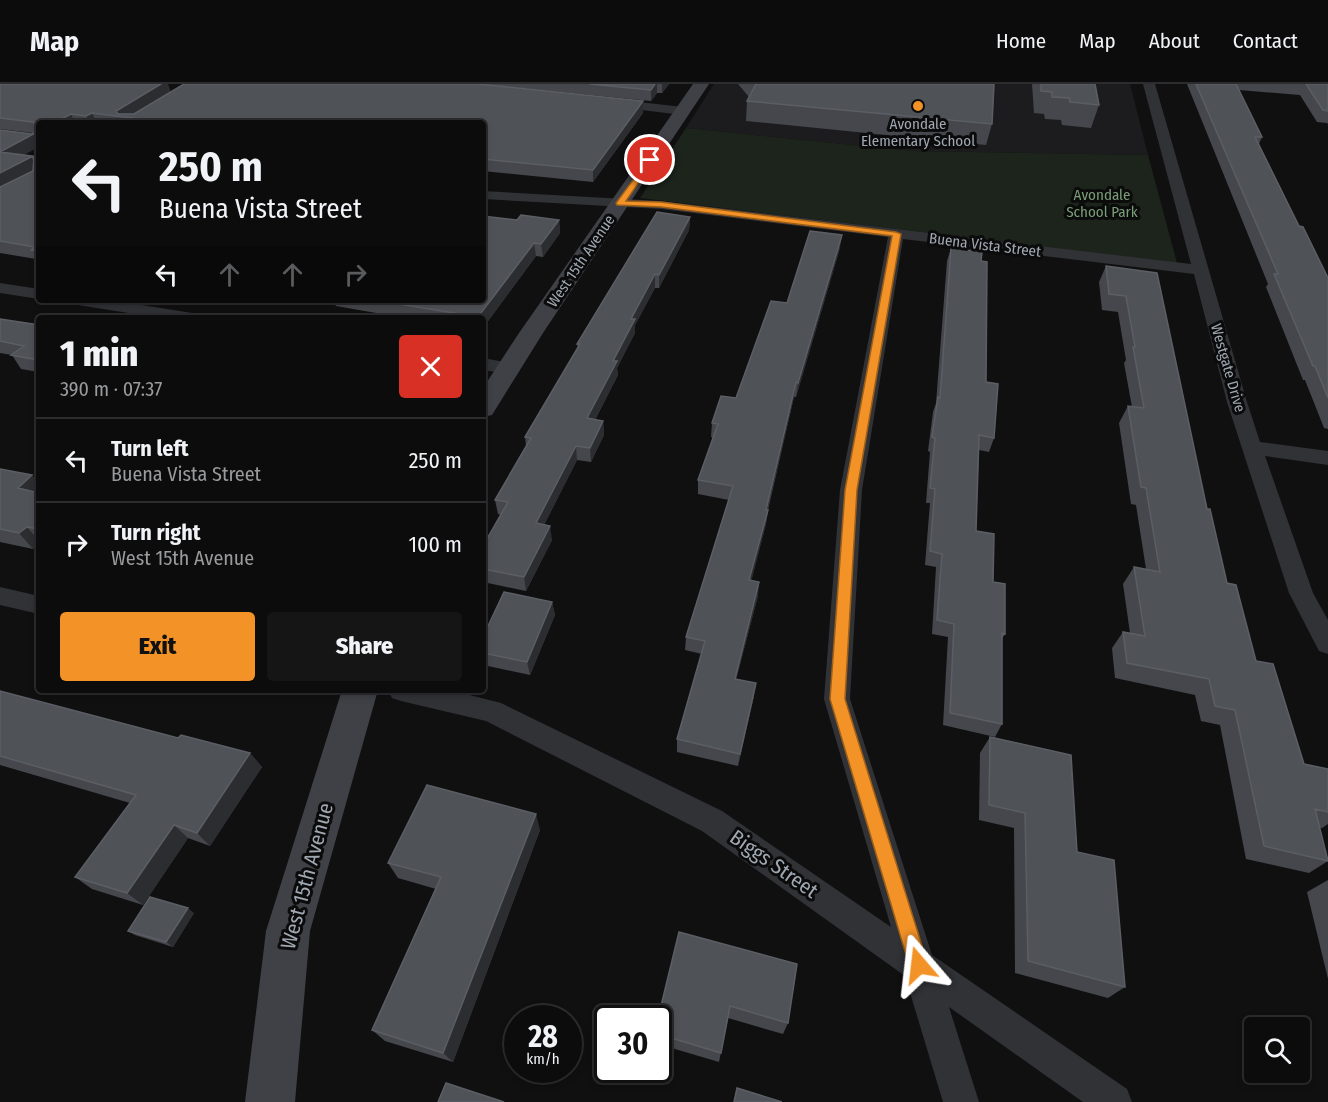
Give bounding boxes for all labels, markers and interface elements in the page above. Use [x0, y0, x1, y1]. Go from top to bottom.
text: Map [30, 25, 79, 58]
text: Home [996, 28, 1046, 54]
text: Map [1079, 28, 1116, 54]
text: About [1149, 28, 1200, 54]
text: Contact [1233, 28, 1298, 54]
marker: Avondale Elementary School [911, 99, 925, 113]
place label: Avondale Elementary School [861, 115, 975, 150]
pin [624, 134, 675, 185]
text: 250 m [159, 142, 263, 192]
icon: arrive [633, 143, 666, 176]
icon: left [60, 144, 138, 222]
park label: Avondale School Park [1066, 186, 1138, 221]
text: Buena Vista Street [159, 193, 362, 225]
street label: West 15th Avenue [544, 211, 618, 311]
street label: Buena Vista Street [928, 229, 1042, 261]
icon: left [150, 258, 183, 291]
icon: ahead [213, 258, 246, 291]
icon: ahead [276, 258, 309, 291]
icon: right [339, 258, 372, 291]
street label: Westgate Drive [1207, 322, 1249, 414]
text: 1 min [60, 332, 138, 376]
button: close [399, 335, 462, 398]
text: 390 m · 07:37 [60, 377, 162, 401]
text: Turn left [111, 435, 189, 462]
icon: left [60, 444, 93, 477]
text: 250 m [409, 447, 462, 474]
text: Buena Vista Street [111, 462, 261, 486]
text: Turn right [111, 519, 200, 546]
icon: right [60, 528, 93, 561]
text: 100 m [408, 531, 462, 558]
text: West 15th Avenue [111, 546, 254, 570]
button: Exit [60, 612, 255, 681]
button: Share [267, 612, 462, 681]
street label: West 15th Avenue [275, 800, 339, 952]
street label: Biggs Street [725, 824, 823, 904]
position arrow [887, 933, 951, 997]
speed limit sign: 30 [594, 1005, 672, 1083]
map controls [1244, 1017, 1310, 1083]
button: search [1244, 1017, 1310, 1083]
text: 28 [528, 1019, 558, 1055]
text: km/h [526, 1050, 560, 1068]

